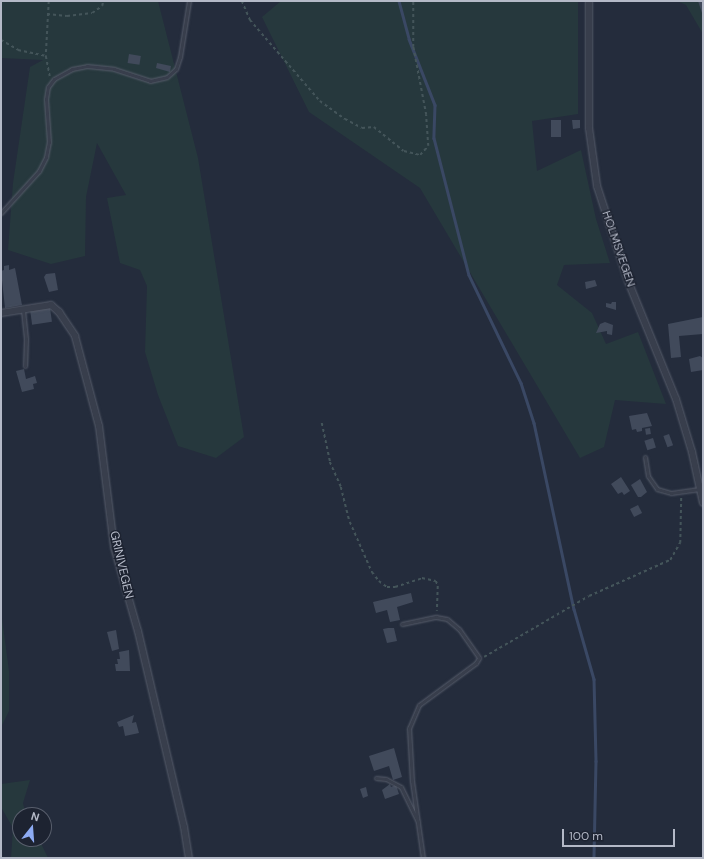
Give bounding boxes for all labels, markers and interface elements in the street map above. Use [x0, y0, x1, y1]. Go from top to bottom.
street label: HOLMSVEGEN [598, 209, 638, 289]
street label: GRINIVEGEN [106, 530, 136, 600]
north arrow [12, 807, 52, 847]
text: N [29, 809, 41, 824]
scale bar [564, 821, 677, 847]
text: 100 m [569, 828, 603, 844]

